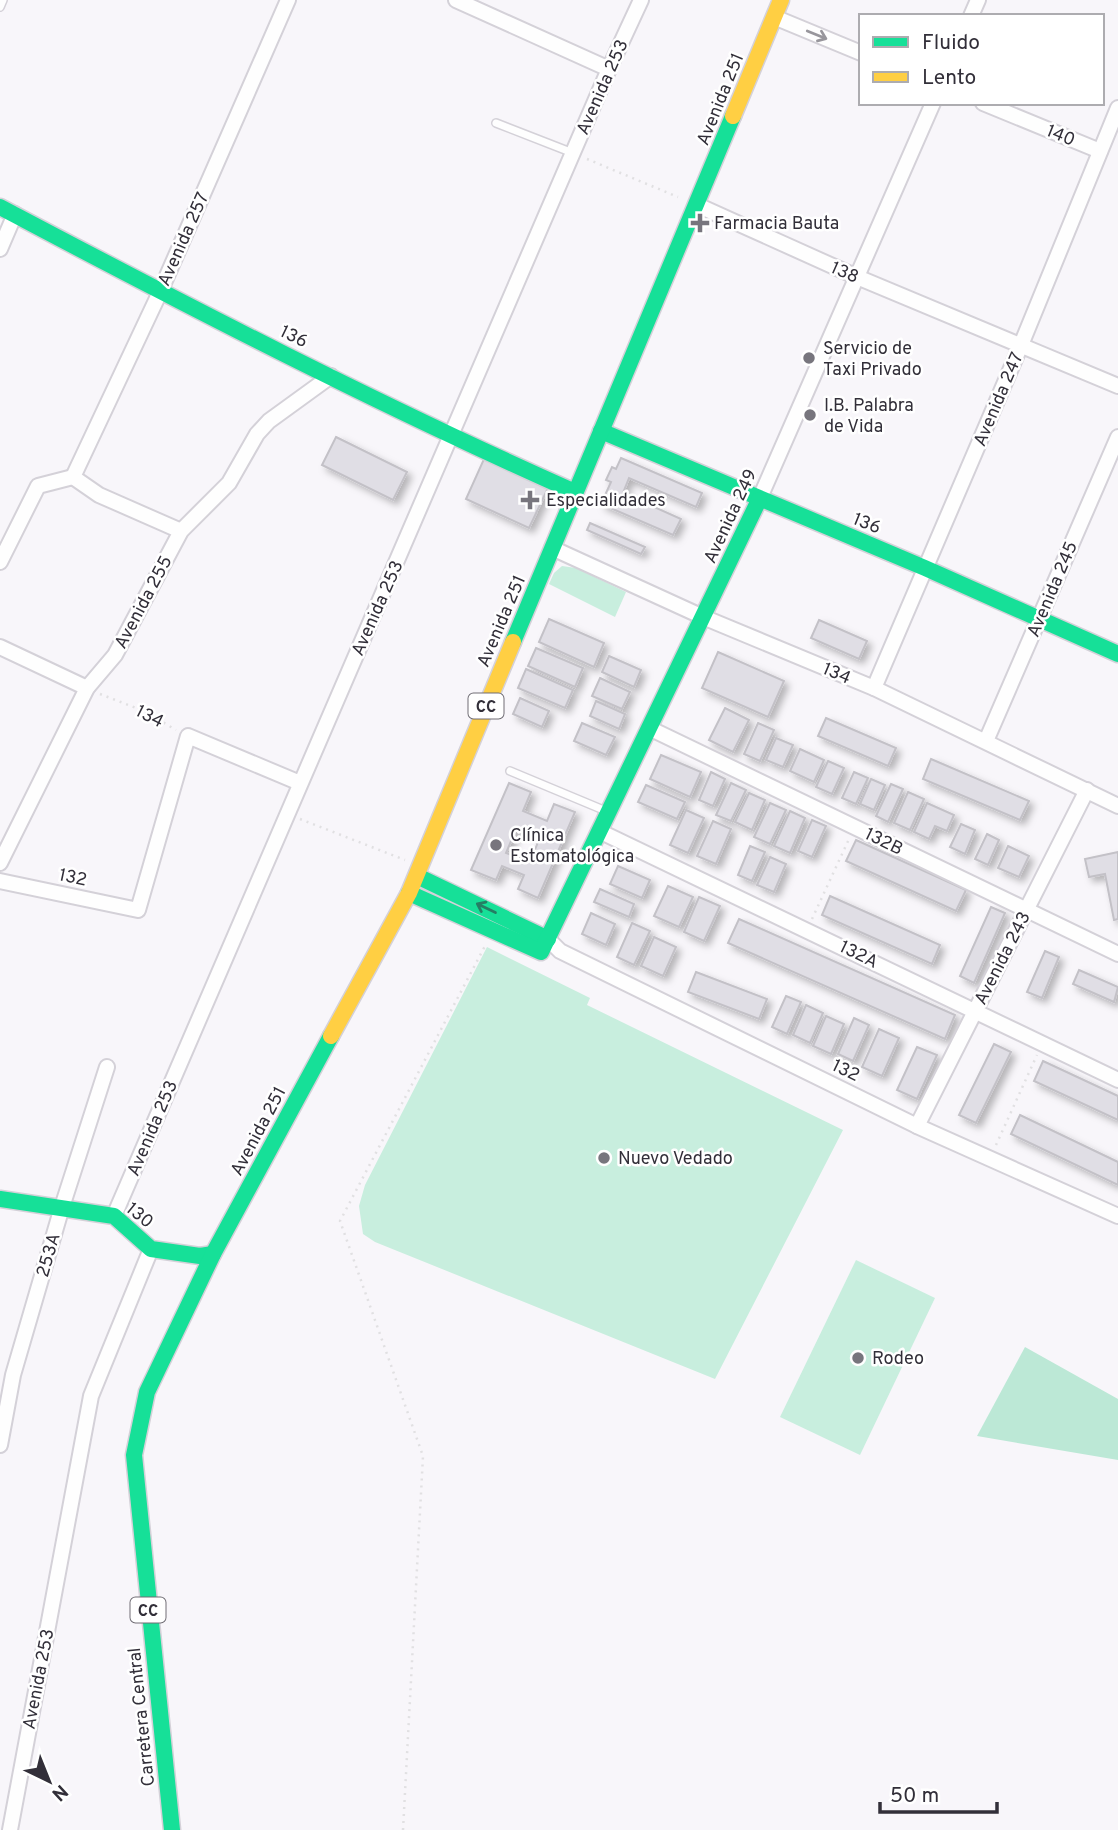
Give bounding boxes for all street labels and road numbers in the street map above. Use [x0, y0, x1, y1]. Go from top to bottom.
street label: Avenida 253 [572, 36, 635, 139]
street label: Avenida 251 [692, 50, 750, 149]
street label: 140 [1043, 120, 1078, 153]
street label: Avenida 257 [153, 189, 215, 290]
street label: 138 [827, 257, 862, 290]
street label: 136 [276, 321, 311, 354]
street label: Avenida 247 [969, 349, 1030, 450]
street label: Avenida 249 [700, 466, 763, 567]
street label: 136 [849, 508, 884, 540]
street label: Avenida 245 [1023, 538, 1084, 641]
street label: Avenida 255 [110, 552, 178, 653]
street label: Avenida 253 [347, 557, 410, 660]
street label: Avenida 251 [473, 572, 532, 671]
street label: 134 [819, 658, 854, 691]
road number: CC [468, 694, 504, 719]
street label: 134 [131, 701, 167, 734]
street label: 132B [860, 823, 906, 861]
street label: 132 [56, 864, 89, 893]
street label: Avenida 243 [970, 908, 1037, 1009]
street label: 132A [835, 936, 882, 975]
street label: 132 [828, 1055, 863, 1088]
street label: Avenida 253 [123, 1077, 184, 1180]
street label: Avenida 251 [226, 1083, 292, 1180]
street label: 130 [121, 1198, 158, 1234]
street label: 253A [32, 1231, 67, 1280]
road number: CC [130, 1598, 166, 1622]
street label: Avenida 253 [18, 1627, 60, 1731]
street label: Carretera Central [124, 1646, 161, 1787]

